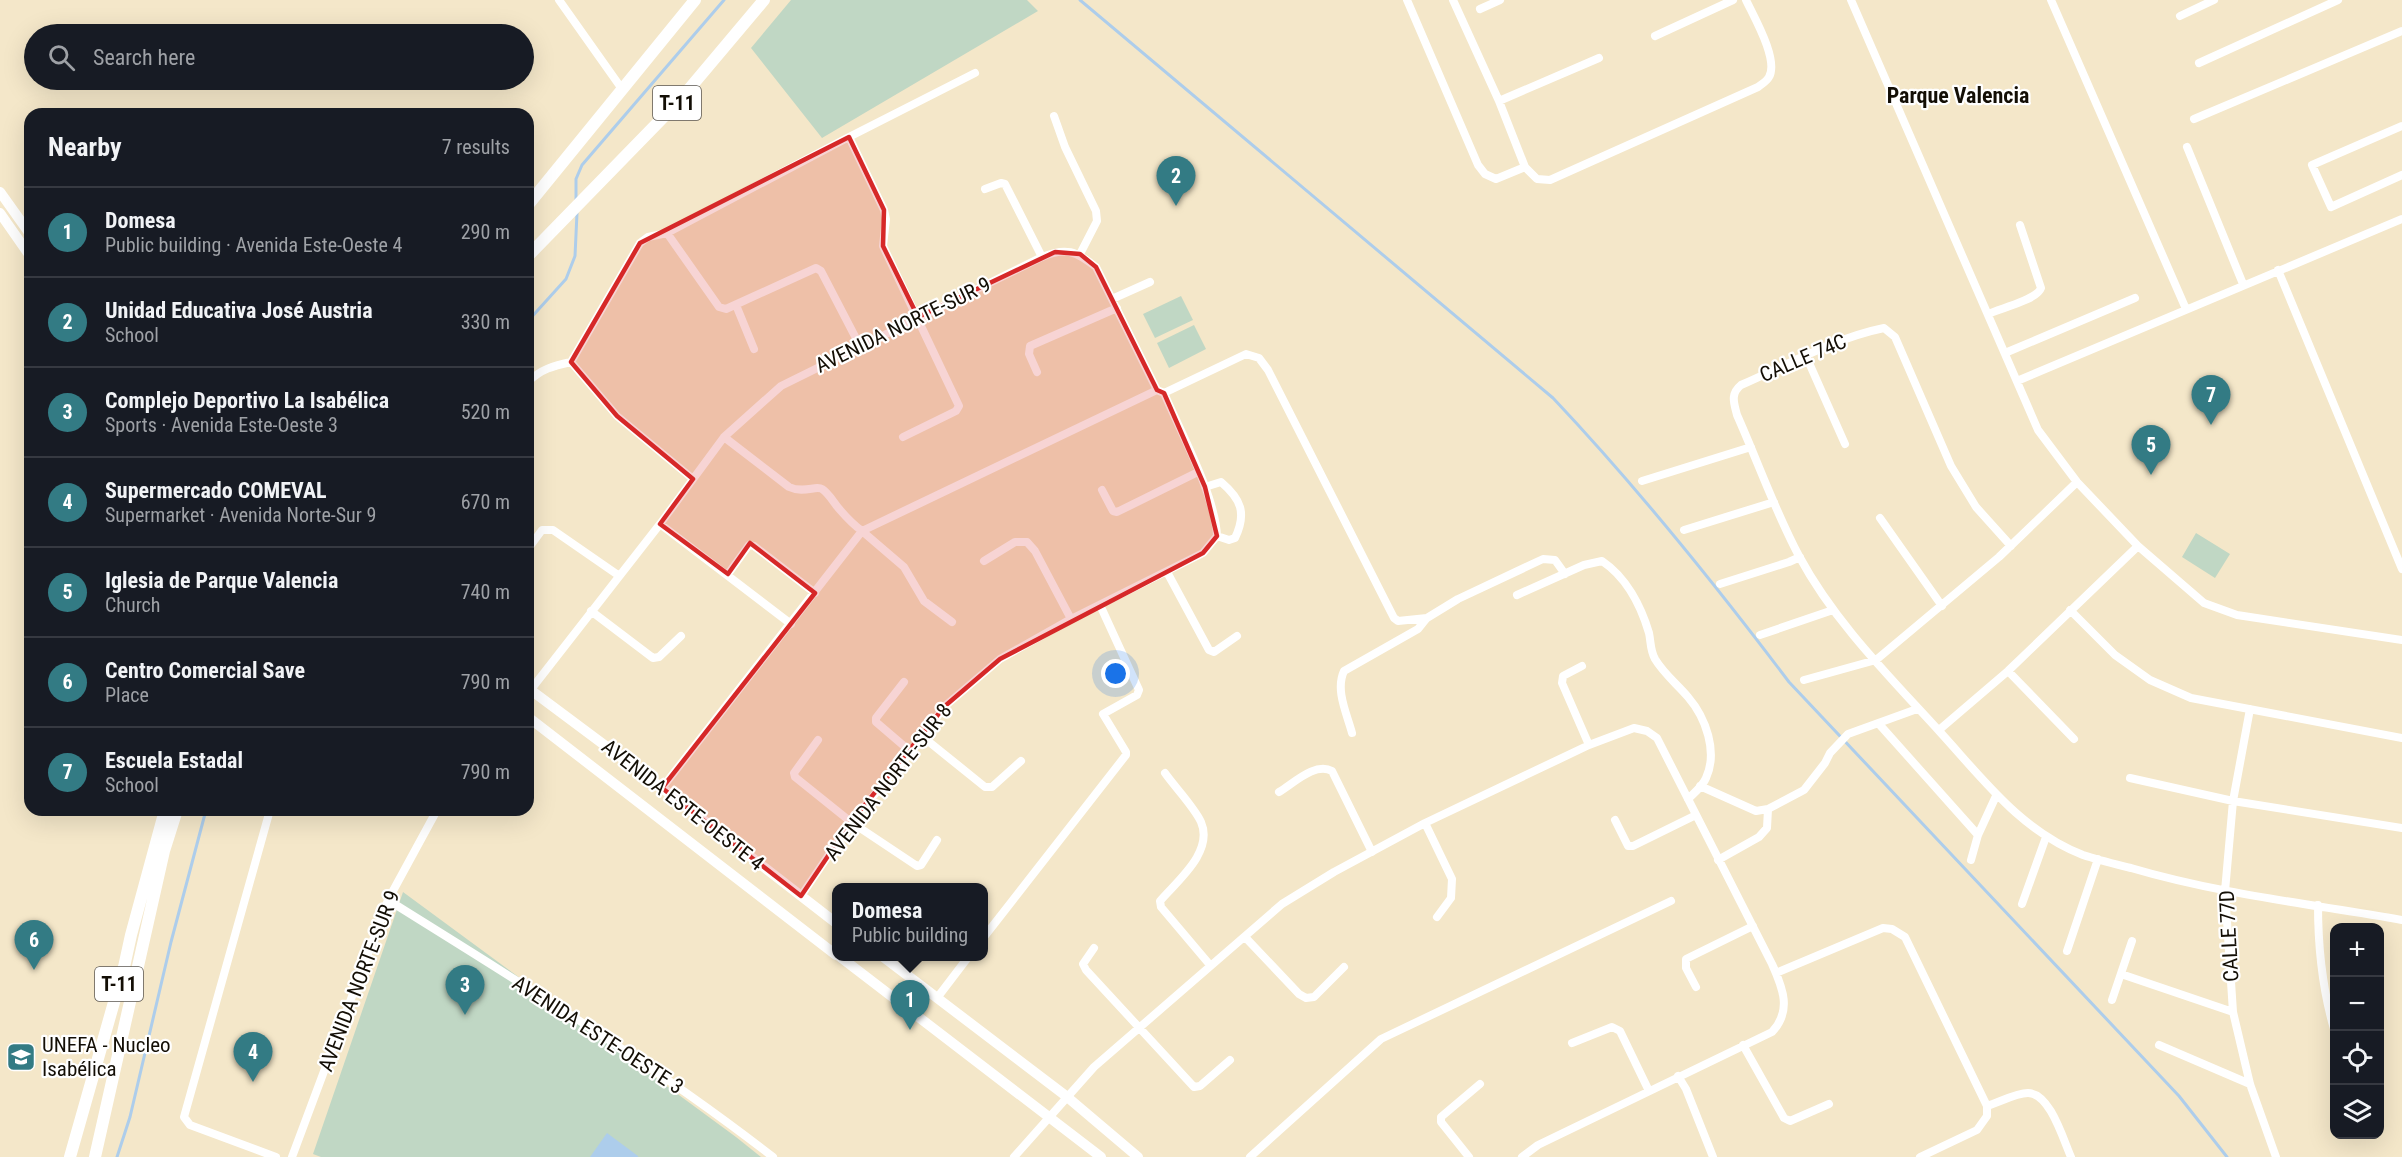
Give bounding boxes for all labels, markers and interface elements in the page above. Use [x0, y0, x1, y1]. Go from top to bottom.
search box [24, 24, 534, 90]
icon: search [45, 41, 78, 74]
text: Search here [93, 45, 195, 70]
district label: Parque Valencia [1887, 83, 2029, 108]
road number: T-11 [653, 86, 701, 120]
text: Nearby [48, 132, 122, 162]
text: 7 results [442, 135, 510, 159]
pin: 2 [1156, 156, 1196, 206]
text: Domesa [105, 208, 176, 233]
text: 1 [62, 220, 73, 244]
text: 290 m [461, 220, 510, 244]
text: Public building · Avenida Este-Oeste 4 [105, 233, 402, 257]
street label: AVENIDA NORTE-SUR 9 [811, 272, 995, 378]
text: Unidad Educativa José Austria [105, 298, 373, 323]
text: 2 [62, 310, 73, 334]
text: 330 m [461, 310, 510, 334]
text: School [105, 323, 159, 347]
street label: CALLE 74C [1756, 329, 1850, 387]
pin: 7 [2192, 376, 2230, 425]
text: Complejo Deportivo La Isabélica [105, 388, 389, 413]
text: 3 [62, 400, 73, 424]
text: 520 m [461, 400, 510, 424]
text: Sports · Avenida Este-Oeste 3 [105, 413, 338, 437]
pin: 5 [2132, 426, 2170, 475]
text: Supermercado COMEVAL [105, 478, 327, 503]
text: 4 [62, 490, 73, 514]
text: 670 m [461, 490, 510, 514]
text: Supermarket · Avenida Norte-Sur 9 [105, 503, 376, 527]
text: Iglesia de Parque Valencia [105, 568, 338, 593]
text: 5 [62, 580, 73, 604]
text: 740 m [461, 580, 510, 604]
text: Church [105, 593, 160, 617]
text: Centro Comercial Save [105, 658, 305, 683]
your location [1101, 659, 1130, 688]
text: 6 [62, 670, 73, 694]
text: 790 m [461, 670, 510, 694]
text: Place [105, 683, 149, 707]
street label: AVENIDA NORTE-SUR 8 [819, 699, 957, 865]
street label: AVENIDA ESTE-OESTE 4 [597, 734, 769, 876]
text: Escuela Estadal [105, 748, 243, 773]
text: 7 [62, 760, 73, 784]
text: 790 m [461, 760, 510, 784]
text: School [105, 773, 159, 797]
popup [832, 883, 988, 961]
street label: AVENIDA NORTE-SUR 9 [313, 887, 405, 1075]
street label: CALLE 77D [2215, 889, 2243, 983]
text: Domesa [852, 898, 922, 923]
pin: 6 [15, 920, 54, 970]
text: Public building [852, 923, 968, 947]
map controls [2330, 923, 2384, 1139]
button: + [2330, 923, 2384, 977]
pin: 3 [446, 966, 484, 1015]
road number: T-11 [95, 967, 143, 1001]
street label: AVENIDA ESTE-OESTE 3 [508, 971, 688, 1099]
button: − [2330, 977, 2384, 1031]
pin: 1 [890, 980, 930, 1030]
button: locate [2330, 1031, 2384, 1085]
pin: 4 [234, 1032, 272, 1082]
place label: UNEFA - Nucleo Isabélica [42, 1033, 171, 1081]
school or university icon: UNEFA - Nucleo Isabélica [5, 1041, 37, 1073]
button: layers [2330, 1085, 2384, 1139]

